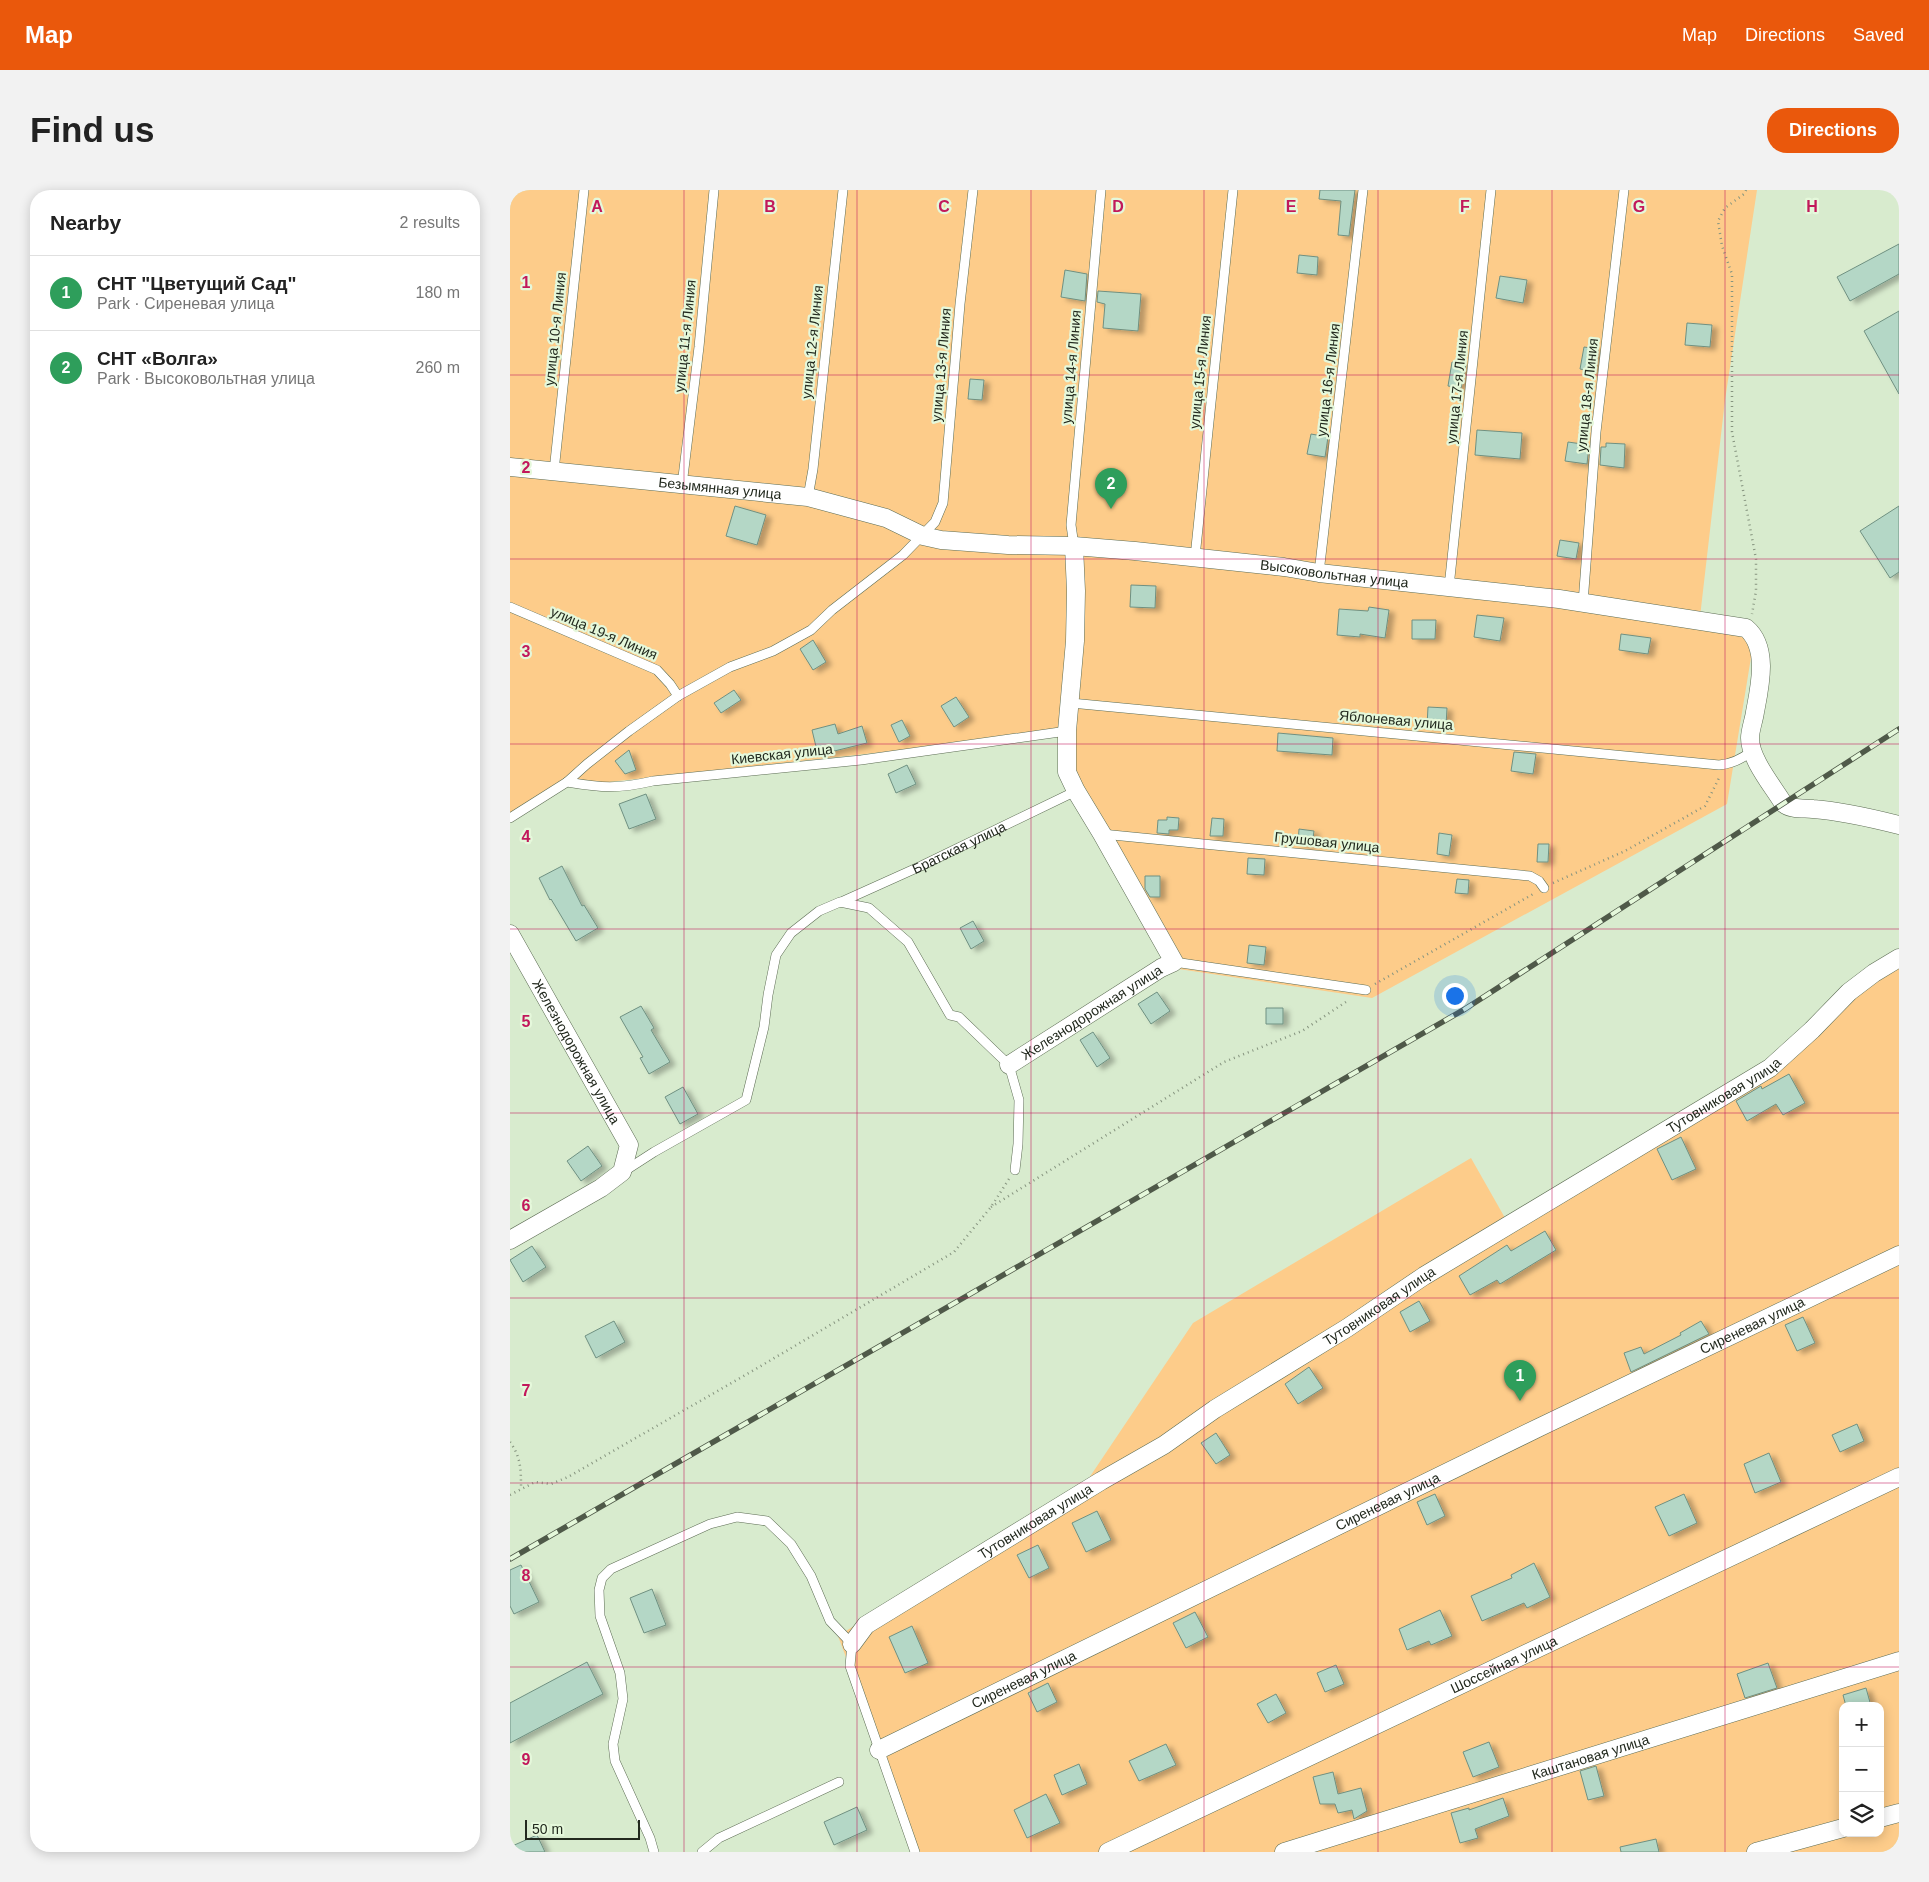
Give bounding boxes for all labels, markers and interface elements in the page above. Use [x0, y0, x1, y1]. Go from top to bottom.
text: Map [25, 21, 73, 48]
text: Map [1682, 25, 1717, 45]
text: Directions [1745, 25, 1825, 45]
text: Saved [1853, 25, 1904, 45]
button: Directions [1767, 108, 1899, 153]
text: Find us [30, 110, 154, 149]
text: A [591, 198, 603, 215]
text: B [764, 198, 776, 215]
text: C [938, 198, 950, 215]
text: D [1112, 198, 1124, 215]
text: E [1286, 198, 1297, 215]
text: F [1460, 198, 1470, 215]
text: G [1633, 198, 1645, 215]
text: H [1806, 198, 1818, 215]
text: Nearby [50, 211, 121, 234]
text: 2 results [400, 214, 460, 231]
street label: улица 10-я Линия [541, 271, 569, 387]
text: СНТ "Цветущий Сад" [97, 273, 297, 294]
text: 1 [522, 274, 531, 291]
street label: улица 11-я Линия [671, 279, 699, 393]
text: 1 [62, 284, 70, 301]
text: 180 m [416, 284, 460, 301]
street label: улица 12-я Линия [798, 284, 826, 400]
text: Park · Сиреневая улица [97, 295, 274, 312]
street label: улица 13-я Линия [928, 307, 954, 423]
street label: улица 14-я Линия [1058, 309, 1084, 425]
street label: улица 15-я Линия [1186, 314, 1214, 430]
street label: улица 16-я Линия [1313, 322, 1343, 438]
street label: улица 17-я Линия [1443, 329, 1471, 445]
street label: улица 18-я Линия [1573, 337, 1601, 453]
text: СНТ «Волга» [97, 348, 218, 369]
text: 2 [62, 359, 70, 376]
text: 260 m [416, 359, 460, 376]
text: Park · Высоковольтная улица [97, 370, 315, 387]
text: 2 [522, 459, 531, 476]
pin: 2 [1095, 468, 1127, 509]
street label: Безымянная улица [658, 474, 782, 502]
street label: Высоковольтная улица [1259, 556, 1410, 591]
street label: улица 19-я Линия [548, 603, 660, 663]
text: 3 [522, 643, 531, 660]
street label: Яблоневая улица [1338, 707, 1454, 733]
street label: Киевская улица [730, 741, 834, 767]
street label: Братская улица [910, 818, 1009, 877]
text: 4 [522, 828, 531, 845]
street label: Грушовая улица [1274, 829, 1380, 855]
street label: Железнодорожная улица [1018, 961, 1165, 1063]
street label: Железнодорожная улица [529, 976, 624, 1127]
your location [1442, 983, 1468, 1009]
text: 5 [522, 1013, 531, 1030]
street label: Тутовниковая улица [1664, 1054, 1784, 1136]
text: 6 [522, 1197, 531, 1214]
street label: Тутовниковая улица [1320, 1263, 1438, 1349]
street label: Сиреневая улица [1697, 1293, 1807, 1357]
pin: 1 [1504, 1360, 1536, 1401]
text: 7 [522, 1382, 531, 1399]
street label: Сиреневая улица [1333, 1469, 1443, 1534]
street label: Тутовниковая улица [975, 1480, 1095, 1562]
text: 8 [522, 1567, 531, 1584]
street label: Шоссейная улица [1448, 1632, 1560, 1696]
street label: Сиреневая улица [969, 1647, 1079, 1712]
map controls [1839, 1702, 1884, 1837]
button: + [1839, 1702, 1884, 1747]
street label: Каштановая улица [1530, 1731, 1651, 1783]
button: − [1839, 1747, 1884, 1792]
text: 9 [522, 1751, 531, 1768]
button: layers [1839, 1792, 1884, 1837]
scale bar [525, 1817, 640, 1840]
text: 50 m [532, 1821, 563, 1837]

